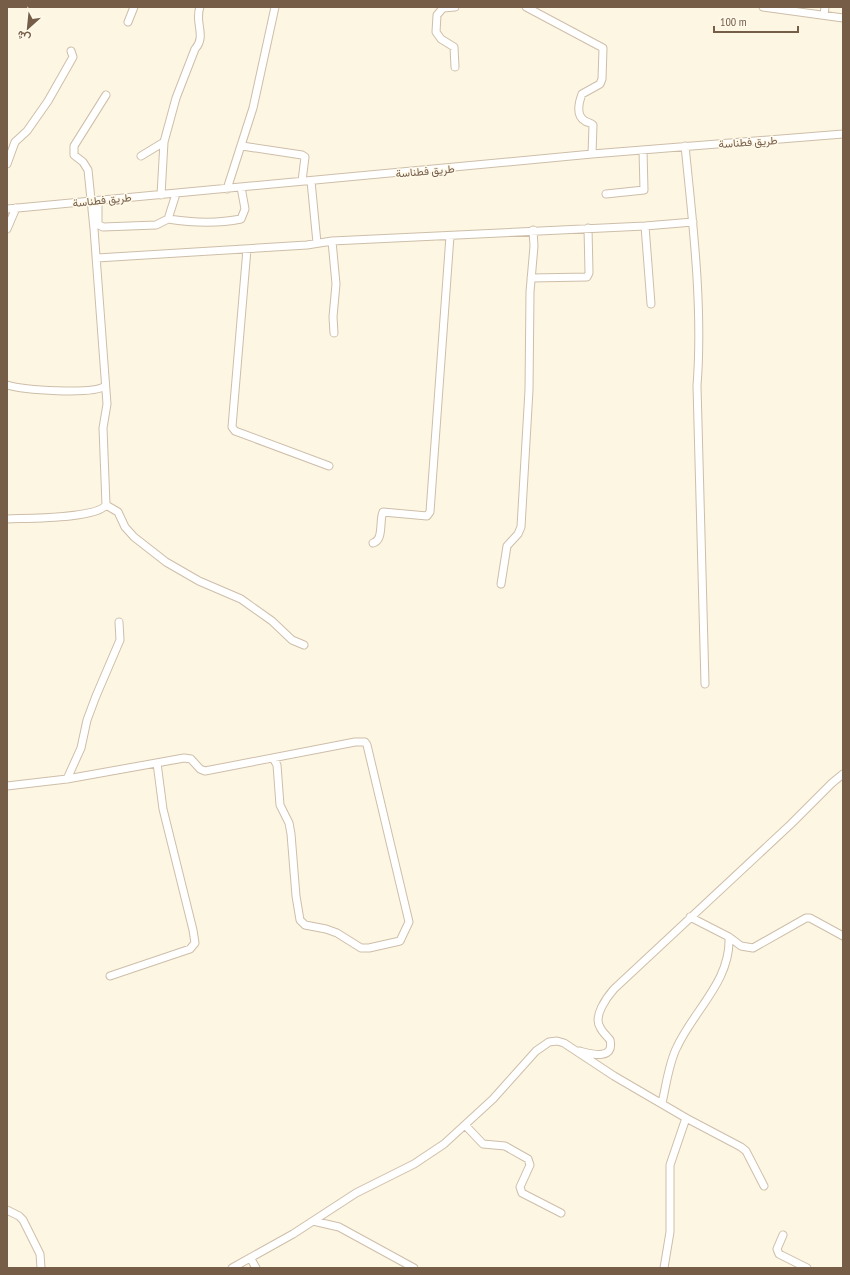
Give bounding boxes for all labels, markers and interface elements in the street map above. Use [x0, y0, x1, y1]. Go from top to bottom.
north arrow [8, 8, 48, 48]
scale bar [714, 8, 798, 34]
text: 100 m [720, 14, 747, 29]
text: ش [14, 28, 33, 46]
street label: طريق فطناسة [718, 133, 778, 151]
street label: طريق فطناسة [395, 161, 455, 181]
street label: طريق فطناسة [72, 190, 132, 210]

